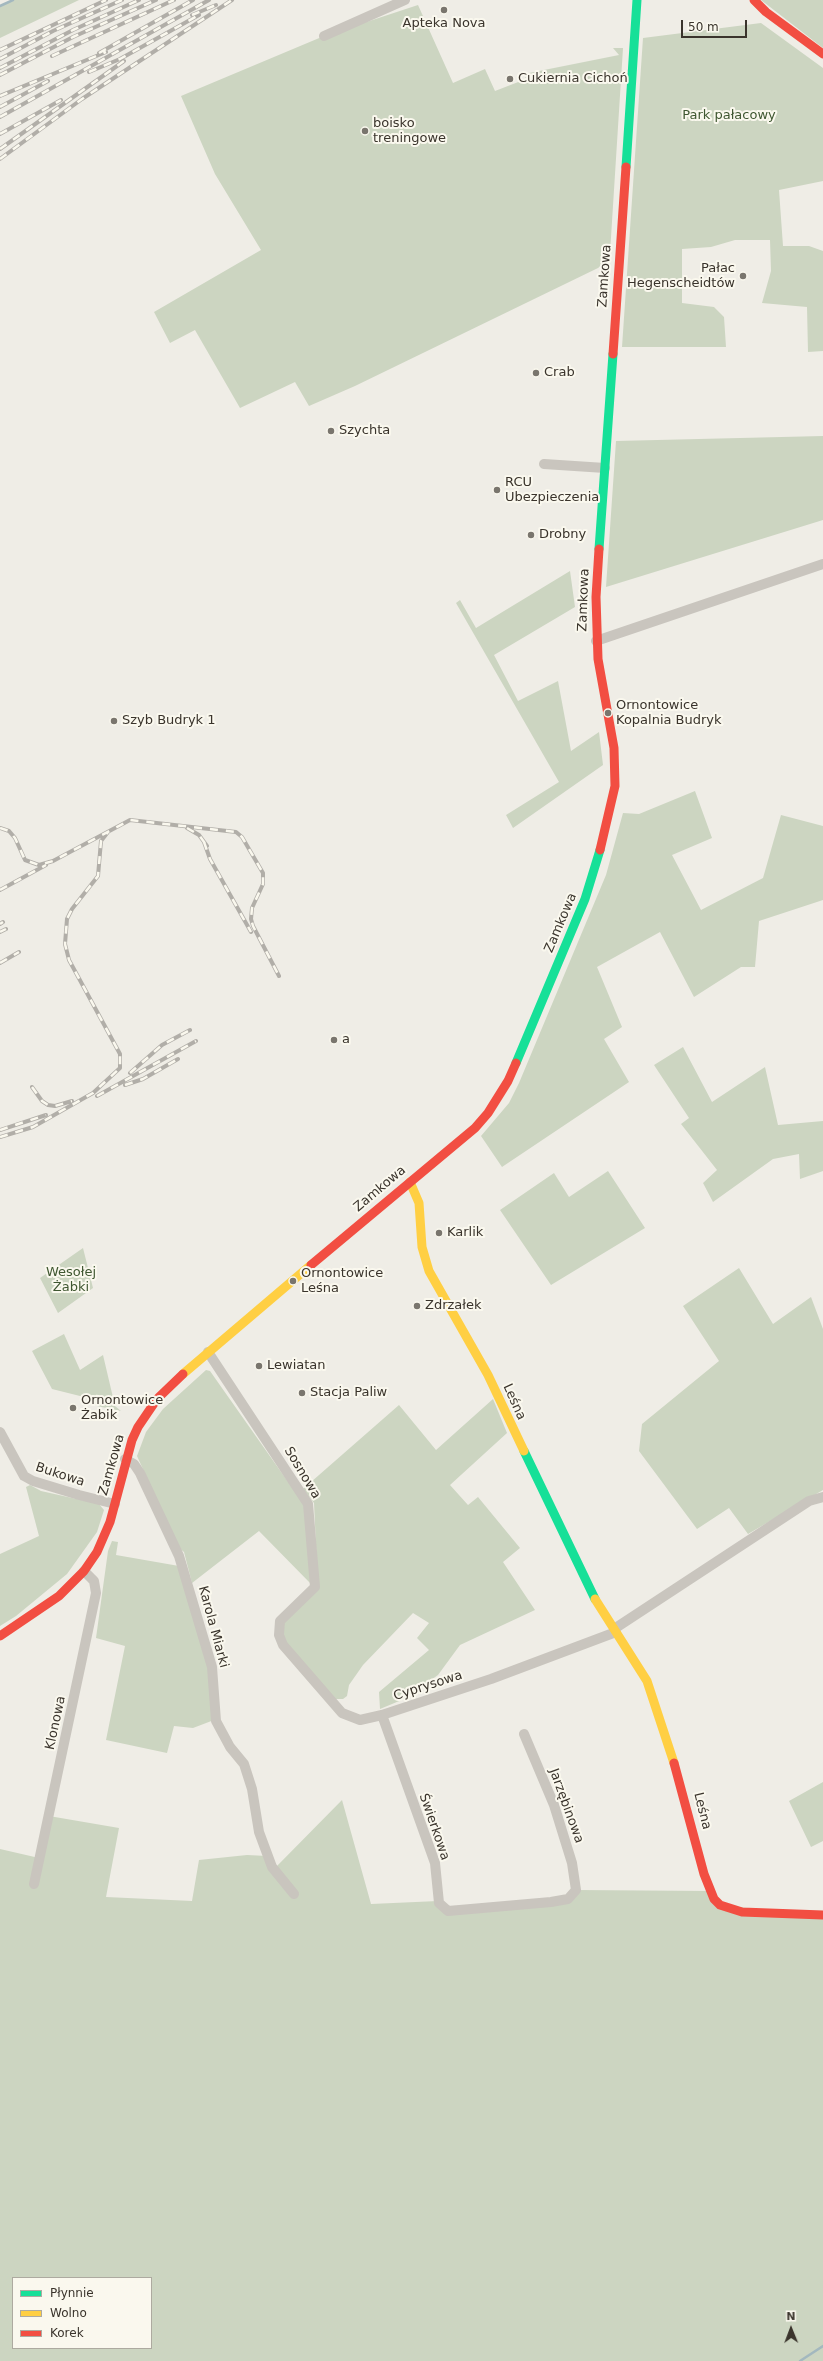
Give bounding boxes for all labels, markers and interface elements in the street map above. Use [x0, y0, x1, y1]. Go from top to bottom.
marker: Apteka Nova [439, 5, 449, 15]
scale bar [683, 12, 749, 38]
place label: Apteka Nova [403, 16, 485, 32]
text: 50 m [688, 20, 719, 34]
place label: Cukiernia Cichoń [518, 71, 628, 87]
marker: Cukiernia Cichoń [505, 74, 515, 84]
park label: Park pałacowy [682, 108, 776, 124]
place label: boisko treningowe [373, 116, 446, 147]
marker: boisko treningowe [360, 126, 370, 136]
street label: Zamkowa [595, 244, 615, 308]
place label: Pałac Hegenscheidtów [627, 261, 735, 292]
marker: Pałac Hegenscheidtów [738, 271, 748, 281]
place label: Crab [544, 365, 575, 381]
marker: Crab [531, 368, 541, 378]
place label: Szychta [339, 423, 390, 439]
marker: Szychta [326, 426, 336, 436]
place label: RCU Ubezpieczenia [505, 475, 599, 506]
marker: RCU Ubezpieczenia [492, 485, 502, 495]
place label: Drobny [539, 527, 586, 543]
marker: Drobny [526, 530, 536, 540]
street label: Zamkowa [575, 568, 593, 632]
place label: Ornontowice Kopalnia Budryk [616, 698, 722, 729]
marker: Ornontowice Kopalnia Budryk [603, 708, 613, 718]
place label: Szyb Budryk 1 [122, 713, 216, 729]
marker: Szyb Budryk 1 [109, 716, 119, 726]
street label: Zamkowa [541, 891, 581, 955]
place label: a [342, 1032, 350, 1048]
marker: a [329, 1035, 339, 1045]
street label: Zamkowa [351, 1163, 409, 1215]
place label: Karlik [447, 1225, 483, 1241]
marker: Karlik [434, 1228, 444, 1238]
park label: Wesołej Żabki [46, 1265, 96, 1296]
place label: Ornontowice Leśna [301, 1266, 383, 1297]
marker: Ornontowice Leśna [288, 1276, 298, 1286]
place label: Zdrzałek [425, 1298, 482, 1314]
marker: Zdrzałek [412, 1301, 422, 1311]
place label: Lewiatan [267, 1358, 326, 1374]
marker: Lewiatan [254, 1361, 264, 1371]
street label: Leśna [499, 1381, 529, 1423]
place label: Stacja Paliw [310, 1385, 387, 1401]
marker: Stacja Paliw [297, 1388, 307, 1398]
place label: Ornontowice Żabik [81, 1393, 163, 1424]
marker: Ornontowice Żabik [68, 1403, 78, 1413]
street label: Zamkowa [96, 1432, 128, 1498]
street label: Sosnowa [280, 1444, 324, 1502]
street label: Bukowa [33, 1460, 87, 1490]
street label: Karola Miarki [195, 1584, 231, 1670]
street label: Cyprysowa [392, 1668, 464, 1704]
street label: Klonowa [43, 1695, 69, 1751]
street label: Jarzębinowa [545, 1766, 587, 1846]
street label: Leśna [690, 1791, 714, 1831]
street label: Świerkowa [415, 1792, 453, 1862]
legend [12, 2277, 152, 2349]
text: Płynnie [50, 2286, 94, 2300]
text: Wolno [50, 2306, 87, 2320]
north arrow [771, 2309, 811, 2349]
text: N [786, 2310, 796, 2323]
text: Korek [50, 2326, 84, 2340]

